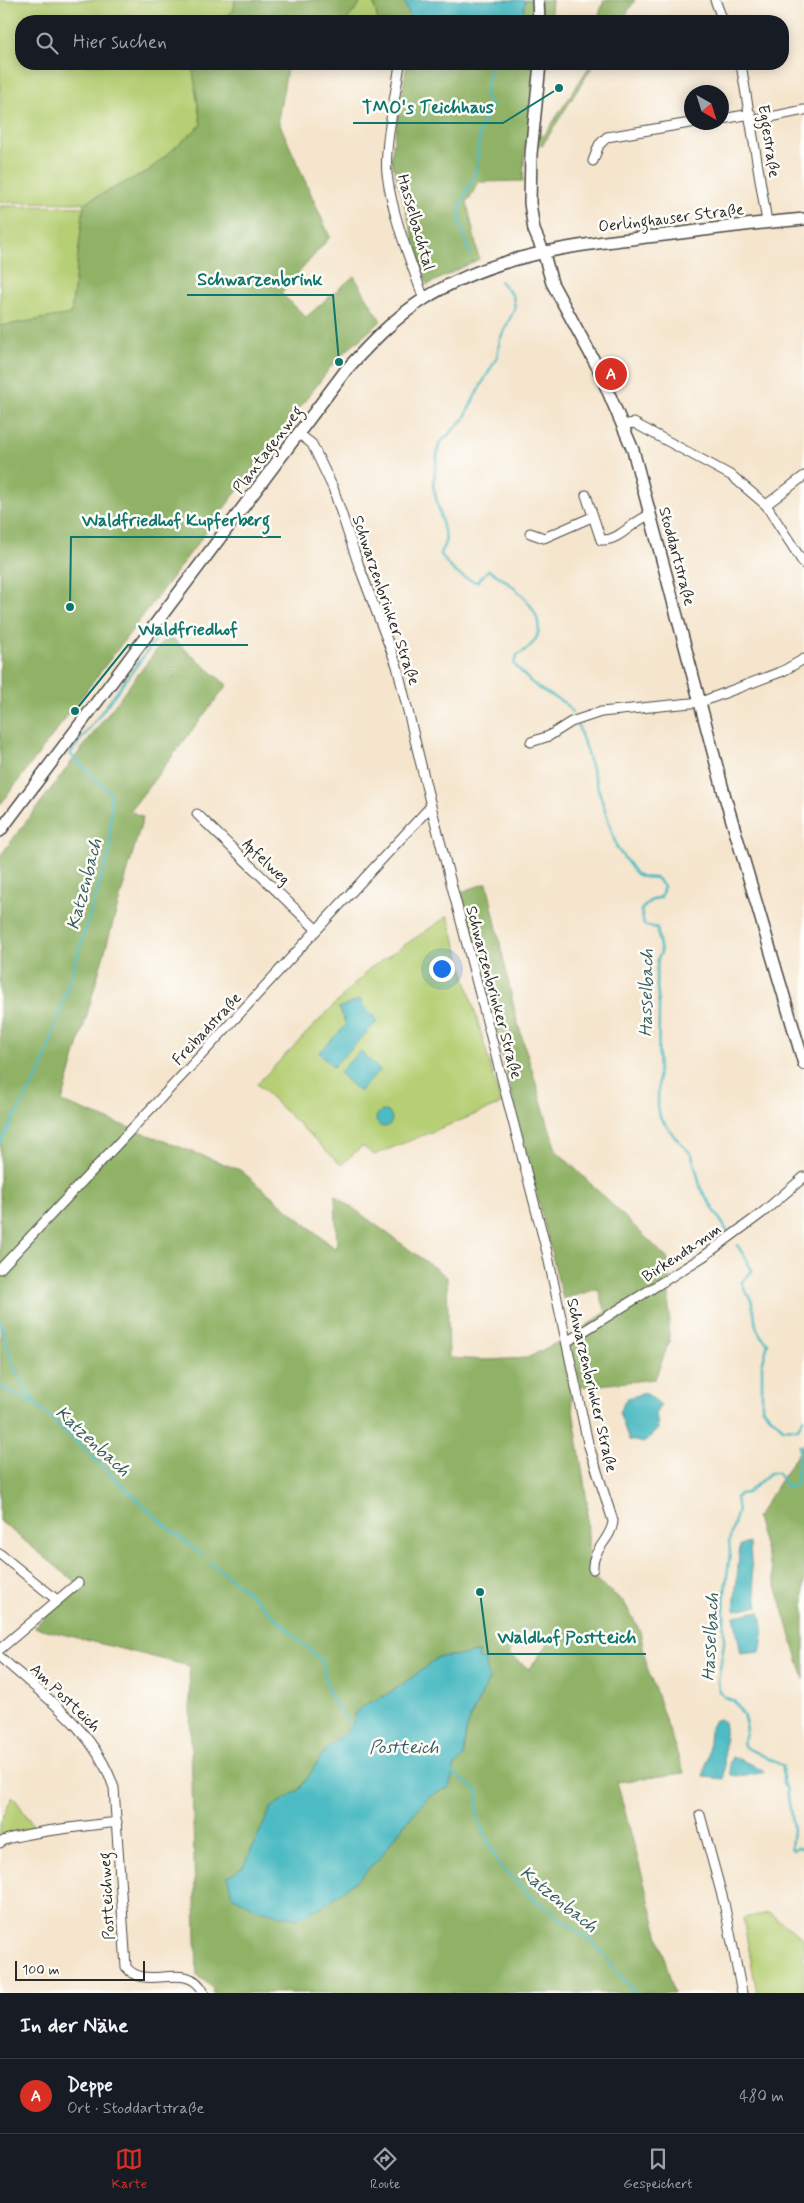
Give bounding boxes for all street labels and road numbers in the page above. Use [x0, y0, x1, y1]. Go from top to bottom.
street label: Eggestraße [751, 103, 785, 180]
street label: Hasselbachtal [392, 172, 439, 273]
street label: Oerlinghauser Straße [597, 199, 745, 239]
street label: Plantagenweg [228, 402, 309, 499]
street label: Stoddartstraße [653, 505, 700, 608]
street label: Schwarzenbrinker Straße [347, 513, 425, 688]
street label: Apfelweg [237, 834, 294, 891]
street label: Schwarzenbrinker Straße [460, 903, 527, 1081]
street label: Freibadstraße [168, 988, 246, 1070]
street label: Birkendamm [638, 1219, 726, 1287]
street label: Schwarzenbrinker Straße [561, 1296, 622, 1475]
street label: Am Postteich [25, 1659, 105, 1737]
street label: Postteichweg [95, 1851, 121, 1941]

